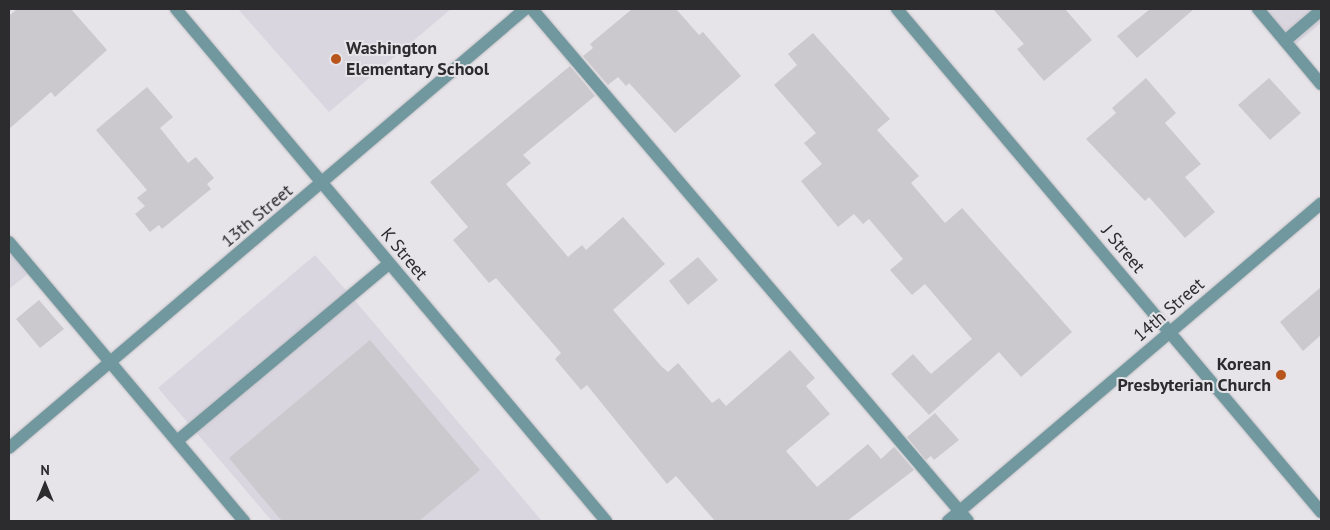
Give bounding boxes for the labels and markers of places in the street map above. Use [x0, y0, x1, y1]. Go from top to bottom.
place label: Washington Elementary School [346, 38, 490, 80]
marker: Washington Elementary School [330, 53, 342, 65]
place label: Korean Presbyterian Church [1117, 354, 1271, 396]
marker: Korean Presbyterian Church [1275, 369, 1287, 381]

